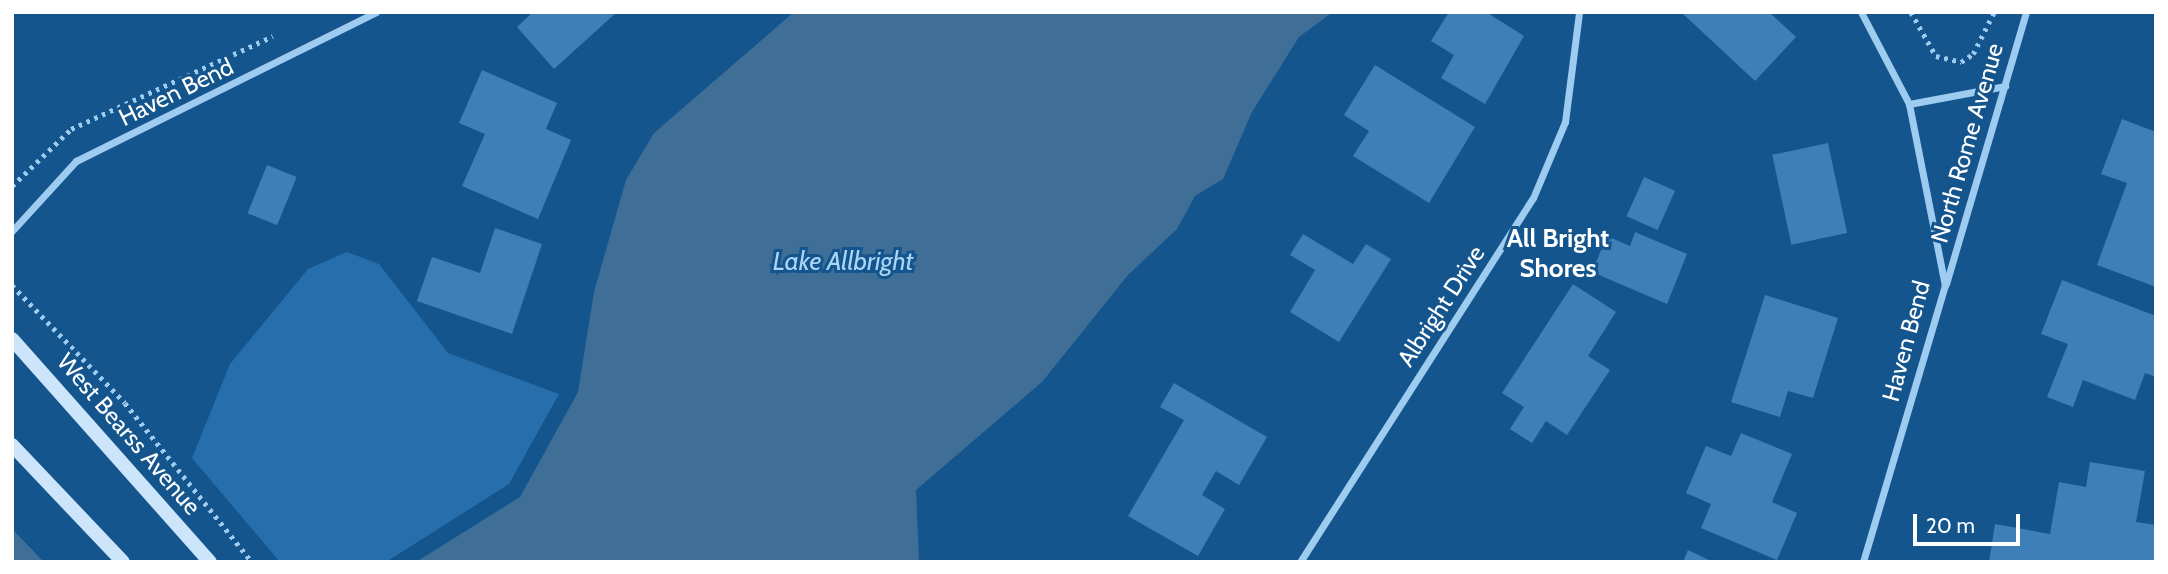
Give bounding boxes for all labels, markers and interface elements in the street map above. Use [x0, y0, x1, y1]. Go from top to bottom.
street label: North Rome Avenue [1925, 40, 2009, 246]
street label: Haven Bend [114, 52, 238, 132]
district label: All Bright Shores [1507, 223, 1609, 284]
street label: Albright Drive [1391, 240, 1491, 372]
water label: Lake Allbright [773, 246, 913, 278]
street label: Haven Bend [1876, 277, 1936, 405]
street label: West Bearss Avenue [51, 347, 207, 521]
scale bar [1916, 500, 2023, 544]
text: 20 m [1926, 513, 1975, 538]

